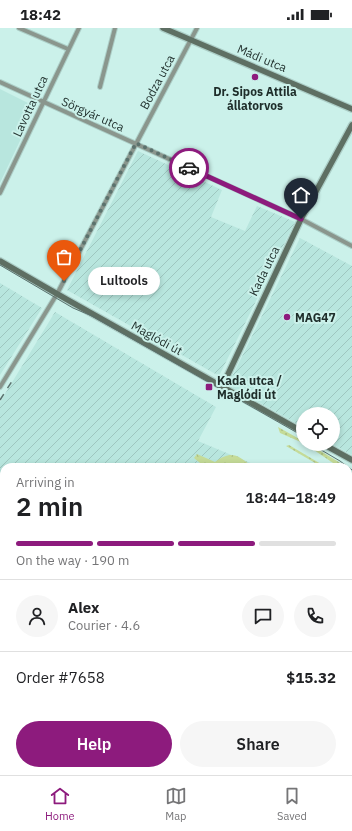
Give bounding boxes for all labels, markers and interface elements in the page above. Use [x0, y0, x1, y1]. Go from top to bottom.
text: 18:42 [20, 5, 61, 24]
street label: Mádi utca [235, 41, 290, 75]
street label: Bodza utca [136, 52, 178, 112]
street label: Lavotta utca [9, 72, 51, 139]
marker: Dr. Sipos Attila állatorvos [250, 72, 260, 82]
place label: Dr. Sipos Attila állatorvos [213, 84, 297, 113]
street label: Sörgyár utca [59, 94, 127, 135]
courier [169, 148, 209, 188]
icon: car [178, 157, 200, 179]
pin [284, 178, 318, 219]
icon: home [290, 184, 312, 206]
pin [47, 240, 81, 281]
street label: Kada utca [246, 243, 283, 298]
icon: bag [53, 246, 75, 268]
callout: Lultools [88, 267, 160, 295]
text: Lultools [100, 272, 148, 289]
place label: MAG47 [295, 310, 336, 325]
marker: MAG47 [282, 312, 292, 322]
street label: Maglódi út [129, 318, 185, 358]
place label: Kada utca / Maglódi út [217, 373, 283, 402]
marker: Kada utca / Maglódi út [204, 382, 214, 392]
map controls [296, 407, 340, 451]
button: locate [296, 407, 340, 451]
text: Arriving in [16, 474, 75, 491]
text: 18:44–18:49 [246, 488, 336, 507]
text: 2 min [16, 489, 83, 523]
text: On the way · 190 m [16, 552, 129, 569]
button: person [16, 595, 58, 637]
button: chat [242, 595, 284, 637]
button: phone [294, 595, 336, 637]
text: Alex [68, 598, 99, 617]
text: Courier · 4.6 [68, 617, 140, 634]
text: Order #7658 [16, 668, 105, 687]
text: $15.32 [286, 668, 336, 687]
button: Help [16, 721, 172, 767]
button: Share [180, 721, 336, 767]
tab: Home [45, 785, 75, 823]
tab: Map [165, 785, 187, 823]
tab: Saved [277, 785, 307, 823]

